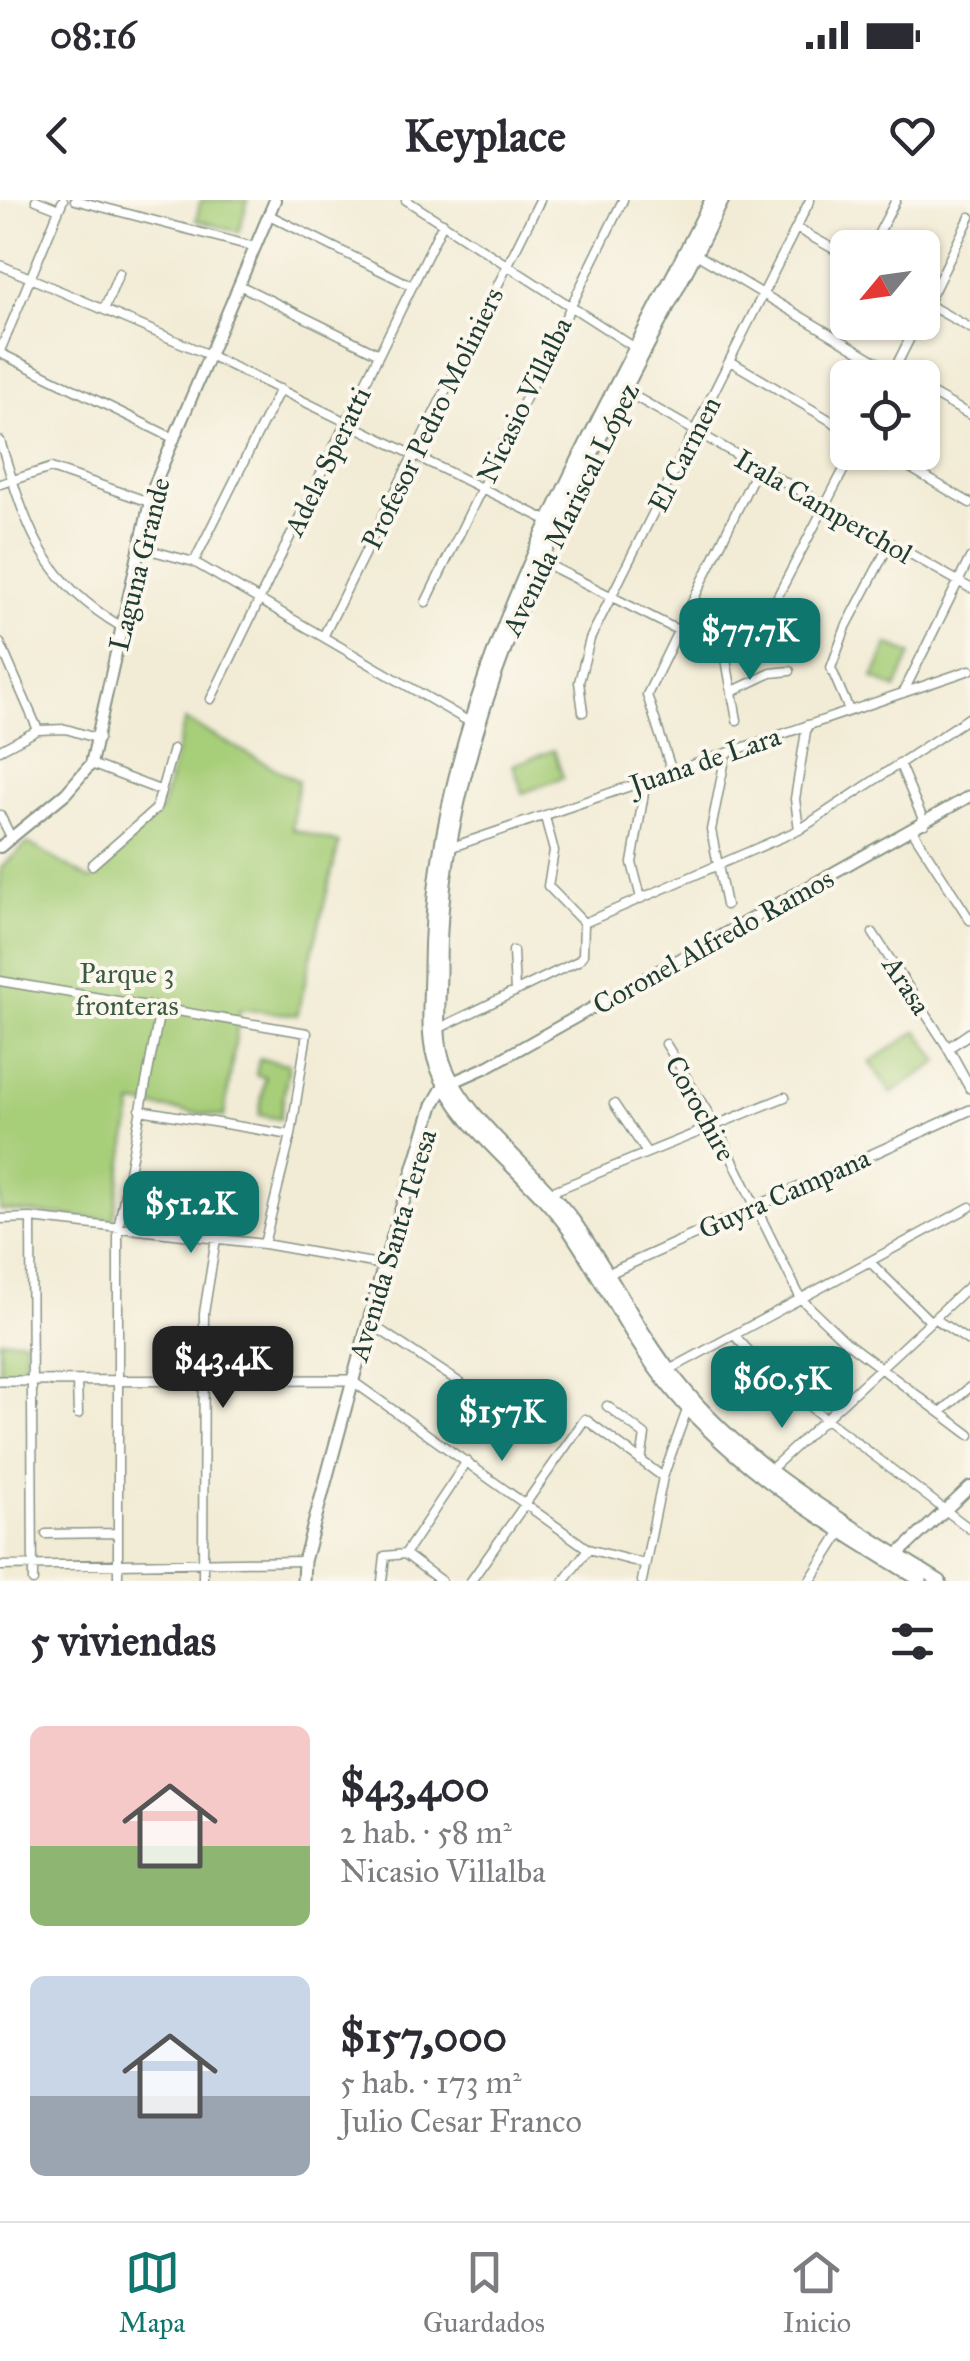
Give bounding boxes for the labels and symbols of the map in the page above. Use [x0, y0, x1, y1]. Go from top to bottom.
north arrow [830, 230, 940, 340]
street label: Profesor Pedro Moliniers [354, 282, 511, 555]
street label: Nicasio Villalba [469, 311, 580, 489]
street label: Avenida Mariscal López [494, 377, 647, 642]
street label: Adela Speratti [276, 381, 379, 542]
street label: El Carmen [640, 390, 728, 518]
street label: Irala Camperchol [729, 441, 919, 572]
street label: Laguna Grande [101, 474, 178, 654]
pin: $77.7K [669, 598, 831, 683]
street label: Juana de Lara [622, 718, 785, 804]
street label: Coronel Alfredo Ramos [587, 861, 840, 1022]
street label: Arasa [874, 948, 939, 1021]
park label: Parque 3 fronteras [75, 956, 179, 1023]
street label: Corochire [657, 1049, 744, 1167]
street label: Avenida Santa Teresa [340, 1125, 444, 1366]
street label: Guyra Campana [693, 1140, 875, 1247]
pin: $51.2K [110, 1171, 272, 1256]
pin: $43.4K [142, 1326, 304, 1411]
pin: $60.5K [701, 1346, 863, 1431]
pin: $157K [432, 1379, 572, 1464]

